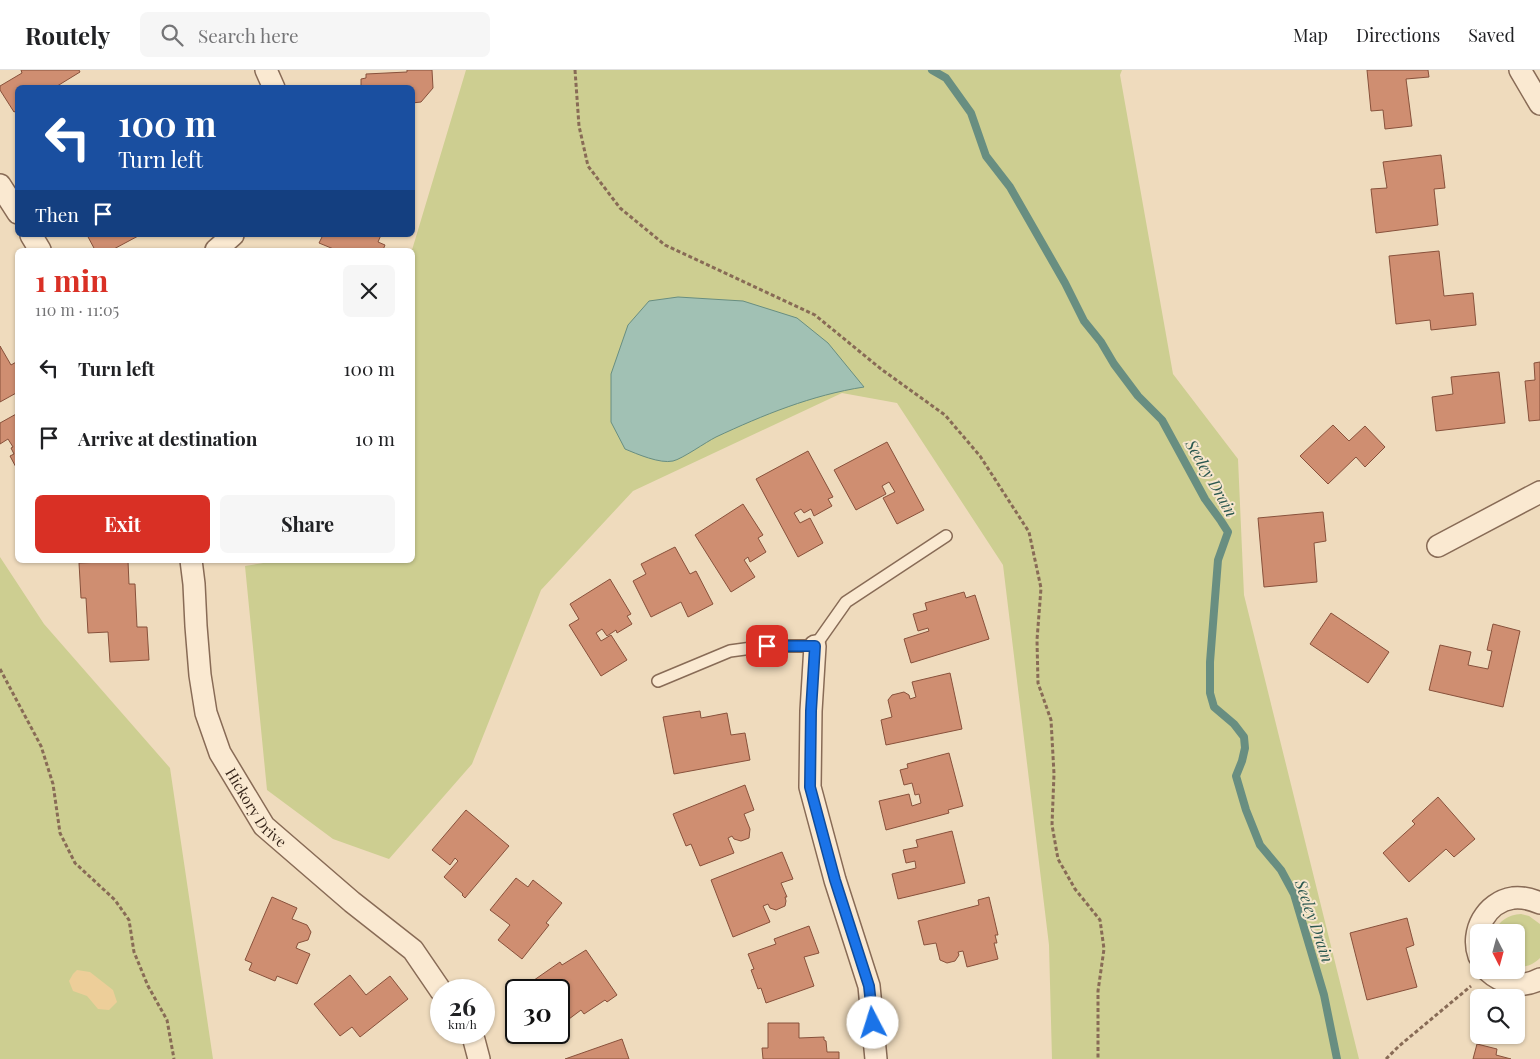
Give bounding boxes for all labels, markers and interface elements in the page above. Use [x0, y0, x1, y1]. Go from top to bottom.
search box [140, 12, 490, 57]
text: Routely [25, 19, 110, 51]
icon: search [158, 21, 186, 49]
text: Search here [198, 22, 299, 48]
text: Map [1293, 23, 1328, 47]
text: Directions [1356, 23, 1440, 47]
text: Saved [1468, 23, 1515, 47]
text: 100 m [118, 99, 216, 146]
icon: left [35, 105, 100, 170]
text: Turn left [118, 144, 203, 174]
icon: arrive [89, 200, 117, 228]
text: Then [35, 201, 79, 227]
text: 1 min [35, 260, 109, 300]
button: close [343, 265, 395, 317]
text: 110 m · 11:05 [35, 299, 119, 320]
icon: left [35, 354, 63, 382]
text: Turn left [78, 355, 155, 381]
text: 100 m [344, 355, 395, 381]
icon: arrive [35, 424, 63, 452]
text: Arrive at destination [78, 425, 258, 451]
text: 10 m [355, 425, 395, 451]
water label: Seeley Drain [1181, 435, 1243, 521]
button: Exit [35, 495, 210, 553]
button: Share [220, 495, 395, 553]
pin [746, 625, 788, 667]
icon: arrive [753, 632, 781, 660]
street label: Hickory Drive [221, 764, 291, 851]
water label: Seeley Drain [1291, 876, 1339, 965]
north arrow [1470, 924, 1525, 979]
map controls [1470, 924, 1525, 1044]
speed limit sign: 30 [505, 979, 570, 1044]
text: 26 [449, 989, 476, 1022]
button: search [1470, 989, 1525, 1044]
position arrow [846, 996, 898, 1048]
text: km/h [448, 1016, 477, 1032]

